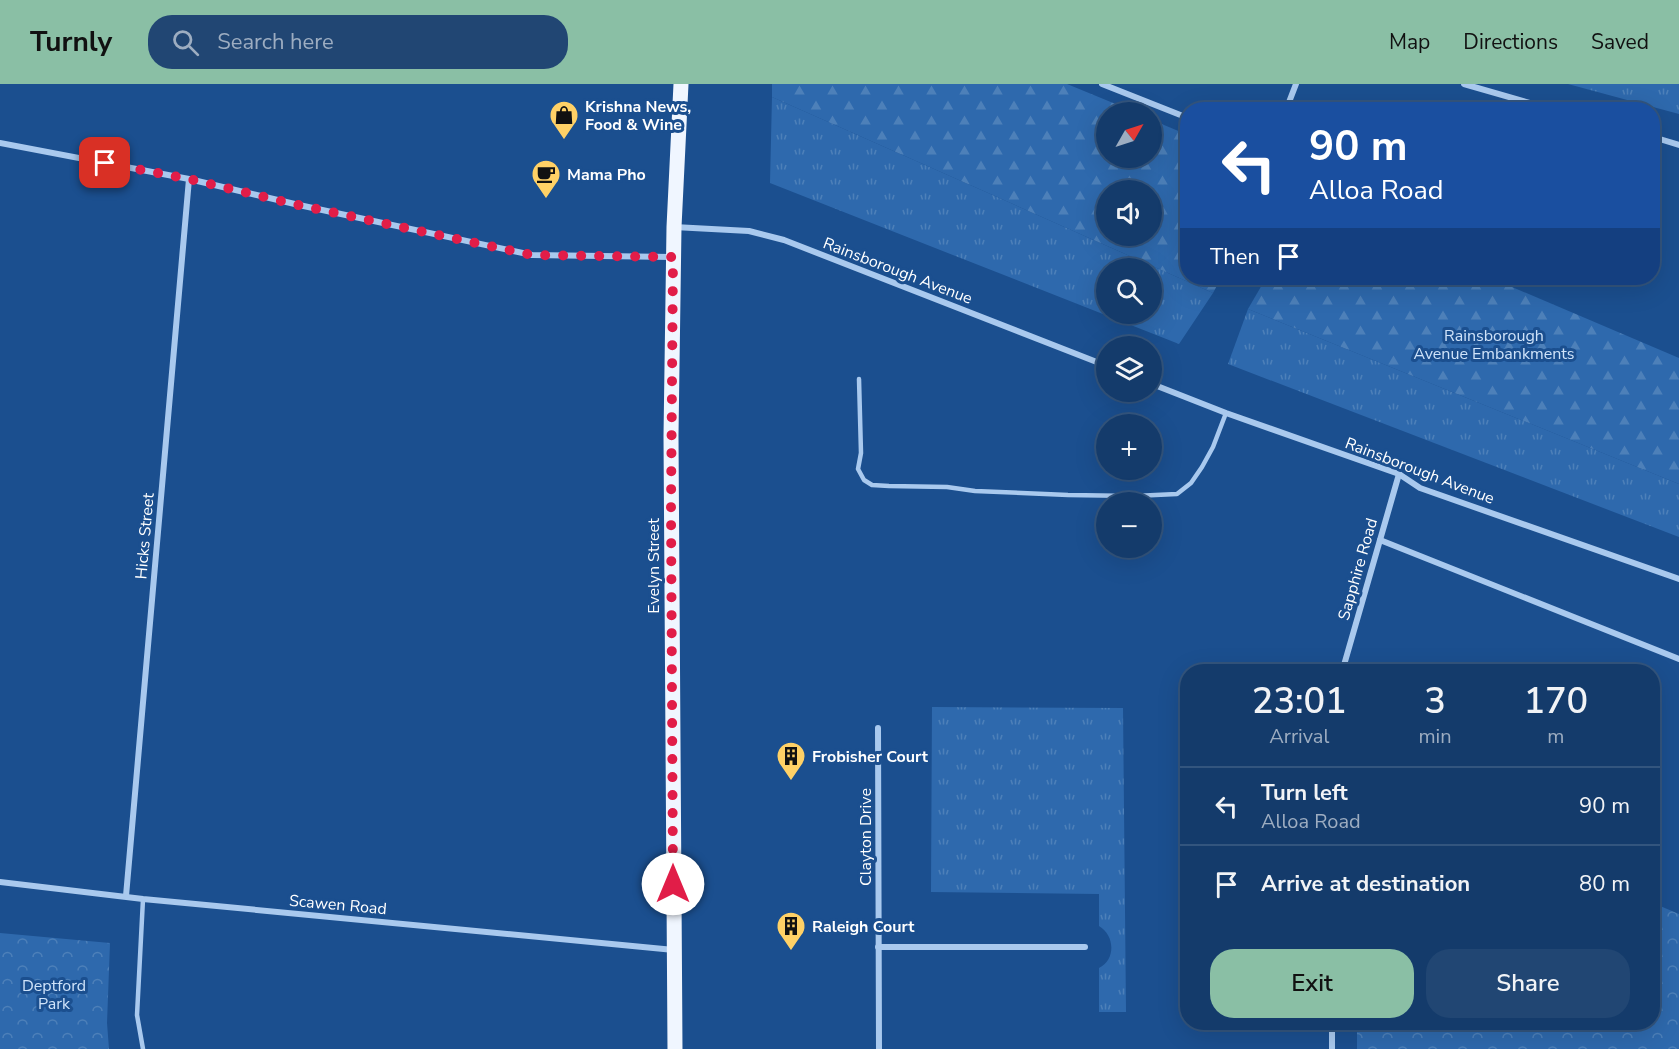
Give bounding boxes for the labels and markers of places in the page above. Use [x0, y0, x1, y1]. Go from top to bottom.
place label: Krishna News, Food & Wine [585, 96, 691, 136]
shop icon: Krishna News, Food & Wine [548, 99, 580, 141]
pin [79, 137, 130, 188]
cafe icon: Mama Pho [530, 158, 562, 200]
place label: Mama Pho [567, 164, 646, 186]
building icon: Frobisher Court [775, 740, 807, 782]
place label: Frobisher Court [812, 746, 929, 768]
building icon: Raleigh Court [775, 910, 807, 952]
place label: Raleigh Court [812, 916, 915, 938]

